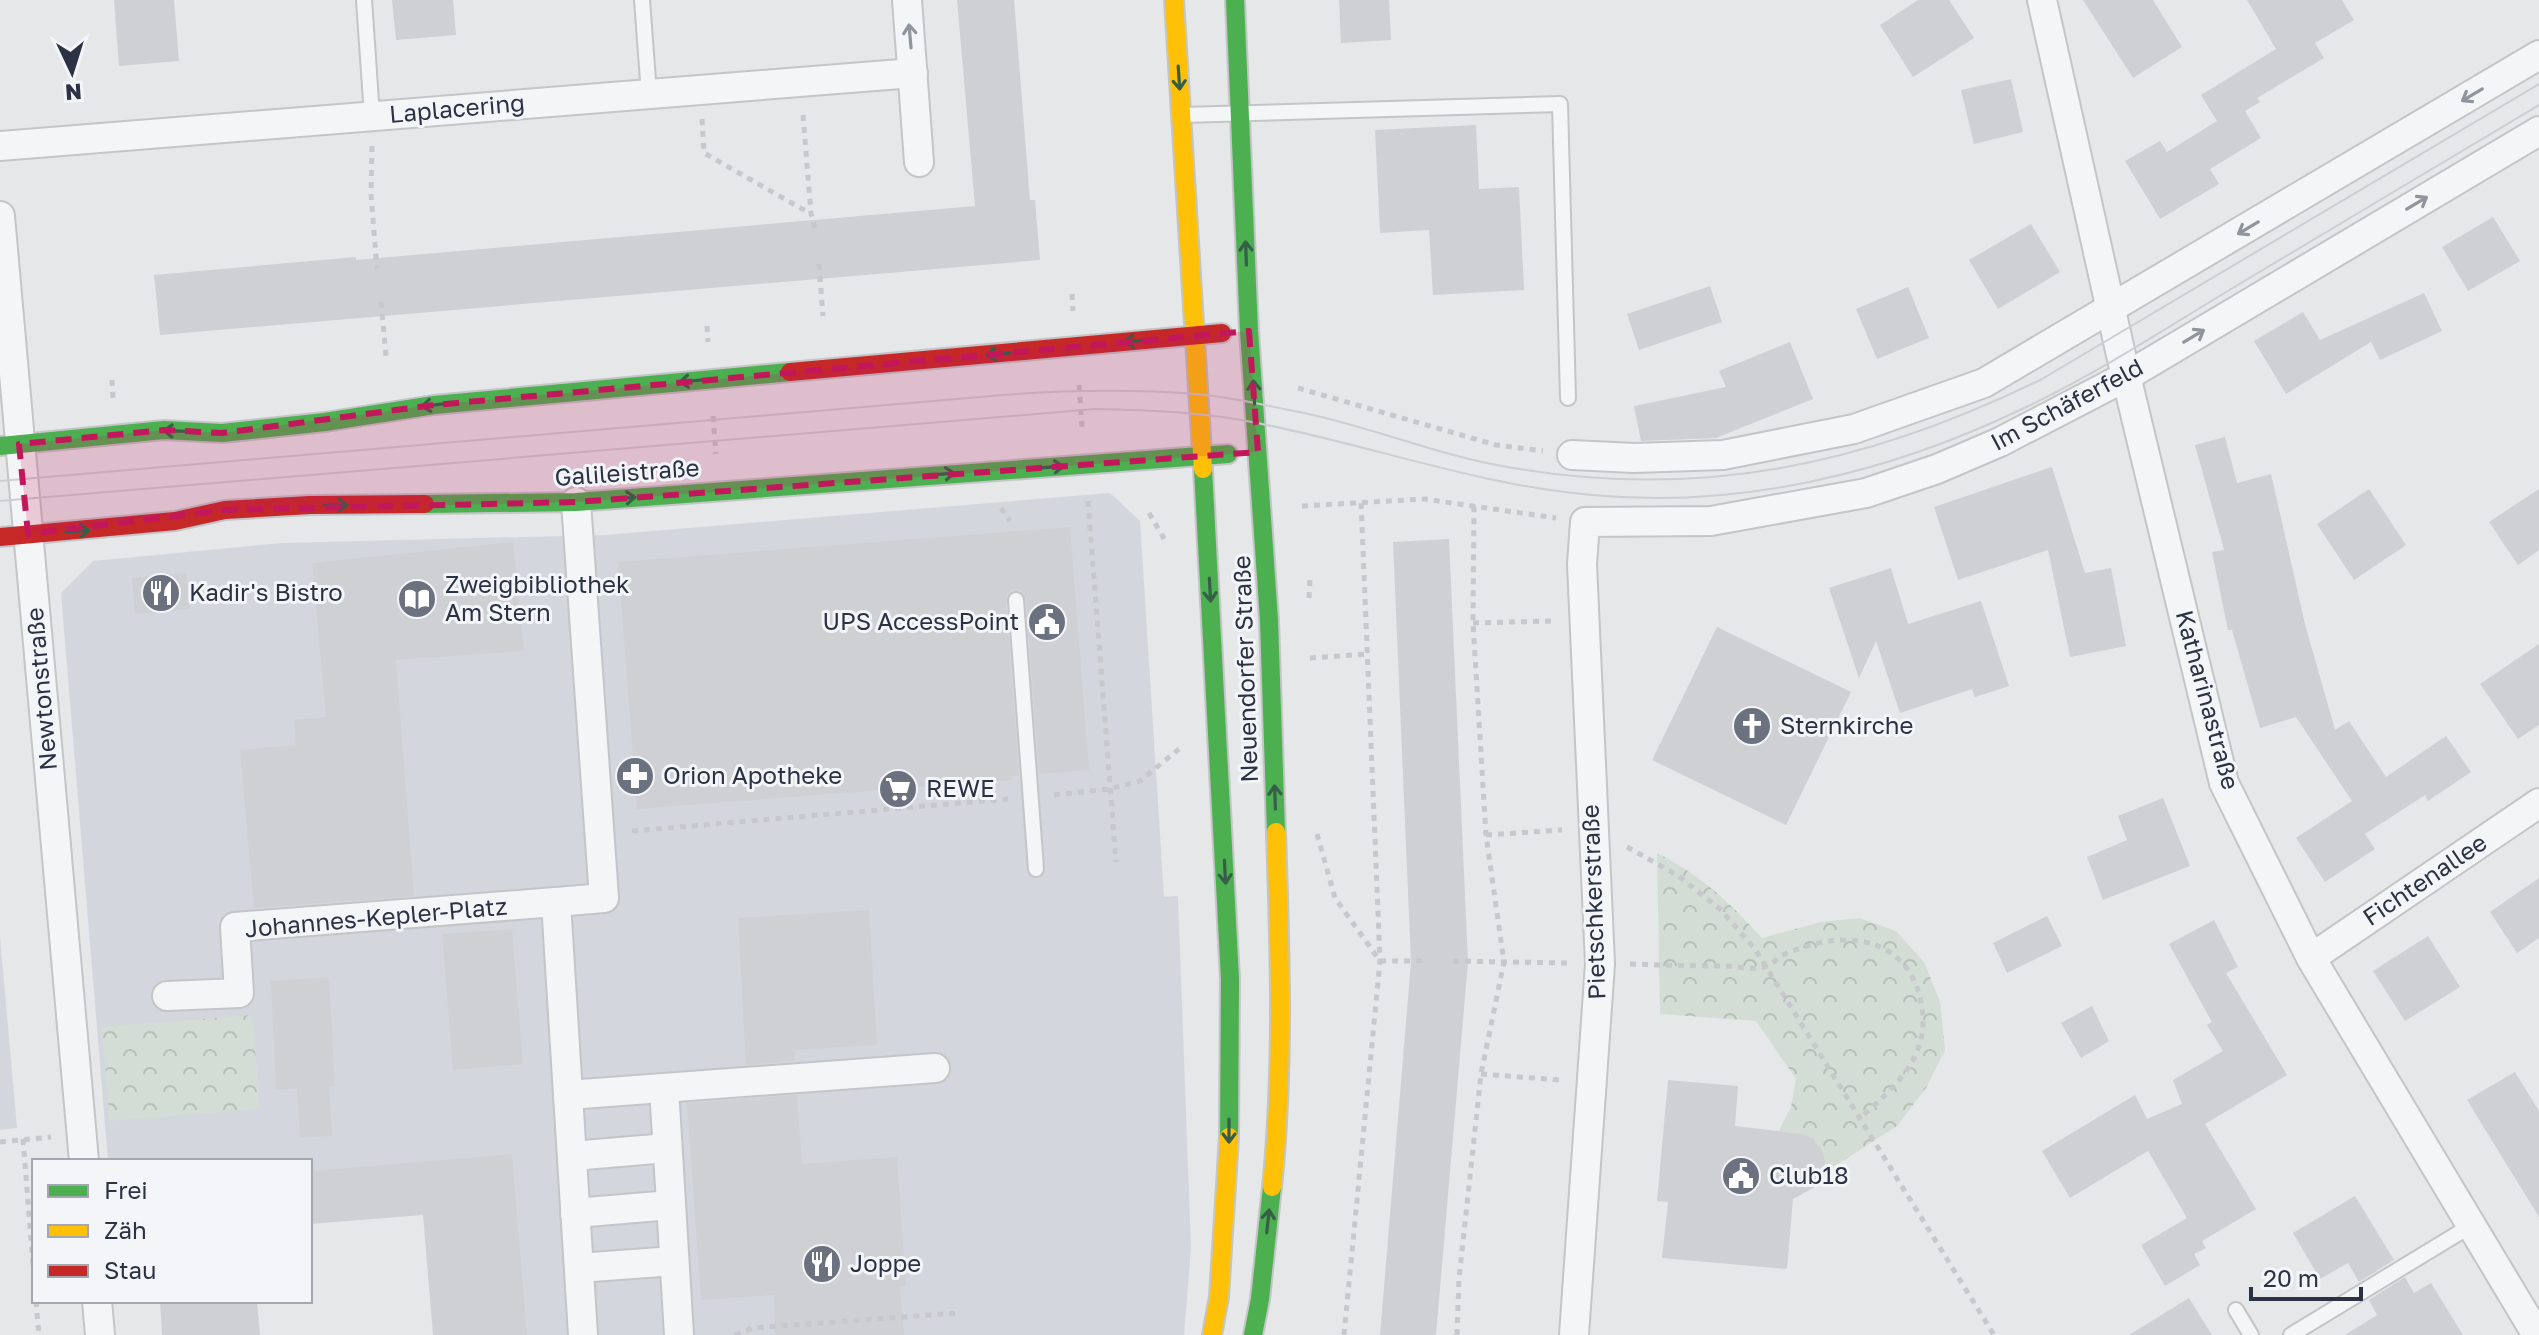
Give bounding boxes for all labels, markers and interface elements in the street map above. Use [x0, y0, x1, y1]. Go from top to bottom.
one-way arrow [903, 23, 918, 50]
north arrow [32, 32, 112, 112]
one-way arrow [1172, 64, 1187, 91]
text: N [64, 78, 83, 107]
street label: Laplacering [388, 87, 526, 128]
one-way arrow [2461, 87, 2484, 103]
one-way arrow [2405, 195, 2428, 211]
one-way arrow [2237, 220, 2260, 236]
one-way arrow [1239, 240, 1254, 267]
one-way arrow [2182, 328, 2205, 344]
one-way arrow [1123, 334, 1150, 349]
one-way arrow [985, 346, 1012, 361]
street label: Im Schäferfeld [1985, 351, 2147, 456]
one-way arrow [679, 374, 705, 389]
one-way arrow [1246, 379, 1261, 406]
one-way arrow [420, 398, 446, 413]
one-way arrow [162, 423, 188, 438]
street label: Galileistraße [553, 452, 700, 491]
one-way arrow [1038, 459, 1065, 474]
one-way arrow [929, 467, 956, 482]
one-way arrow [610, 490, 637, 505]
one-way arrow [322, 497, 349, 513]
one-way arrow [64, 523, 91, 538]
street label: Neuendorfer Straße [1226, 555, 1263, 783]
place label: Zweigbibliothek Am Stern [445, 569, 630, 626]
restaurant icon: Kadir's Bistro [140, 572, 182, 614]
one-way arrow [1203, 576, 1218, 603]
place label: Kadir's Bistro [189, 577, 343, 606]
library icon: Zweigbibliothek Am Stern [396, 578, 438, 620]
public building icon: UPS AccessPoint [1026, 601, 1068, 643]
street label: Newtonstraße [19, 606, 62, 772]
place label: UPS AccessPoint [823, 606, 1019, 635]
street label: Katharinastraße [2171, 607, 2246, 792]
church icon: Sternkirche [1731, 705, 1773, 747]
place label: Sternkirche [1780, 710, 1913, 739]
pharmacy icon: Orion Apotheke [614, 755, 656, 797]
place label: Orion Apotheke [663, 760, 842, 789]
supermarket icon: REWE [877, 768, 919, 810]
place label: REWE [926, 773, 995, 802]
one-way arrow [1268, 784, 1283, 811]
street label: Pietschkerstraße [1575, 804, 1610, 1000]
street label: Fichtenallee [2357, 827, 2492, 931]
one-way arrow [1217, 858, 1232, 884]
street label: Johannes-Kepler-Platz [243, 891, 508, 942]
one-way arrow [1221, 1117, 1237, 1144]
public building icon: Club18 [1720, 1155, 1762, 1197]
legend [32, 1159, 312, 1303]
place label: Club18 [1769, 1160, 1849, 1189]
text: Frei [104, 1175, 148, 1204]
one-way arrow [1260, 1208, 1275, 1235]
text: Zäh [104, 1215, 147, 1244]
restaurant icon: Joppe [801, 1243, 843, 1285]
place label: Joppe [850, 1248, 921, 1277]
scale bar [2251, 1251, 2361, 1301]
text: Stau [104, 1255, 157, 1284]
text: 20 m [2263, 1263, 2319, 1292]

